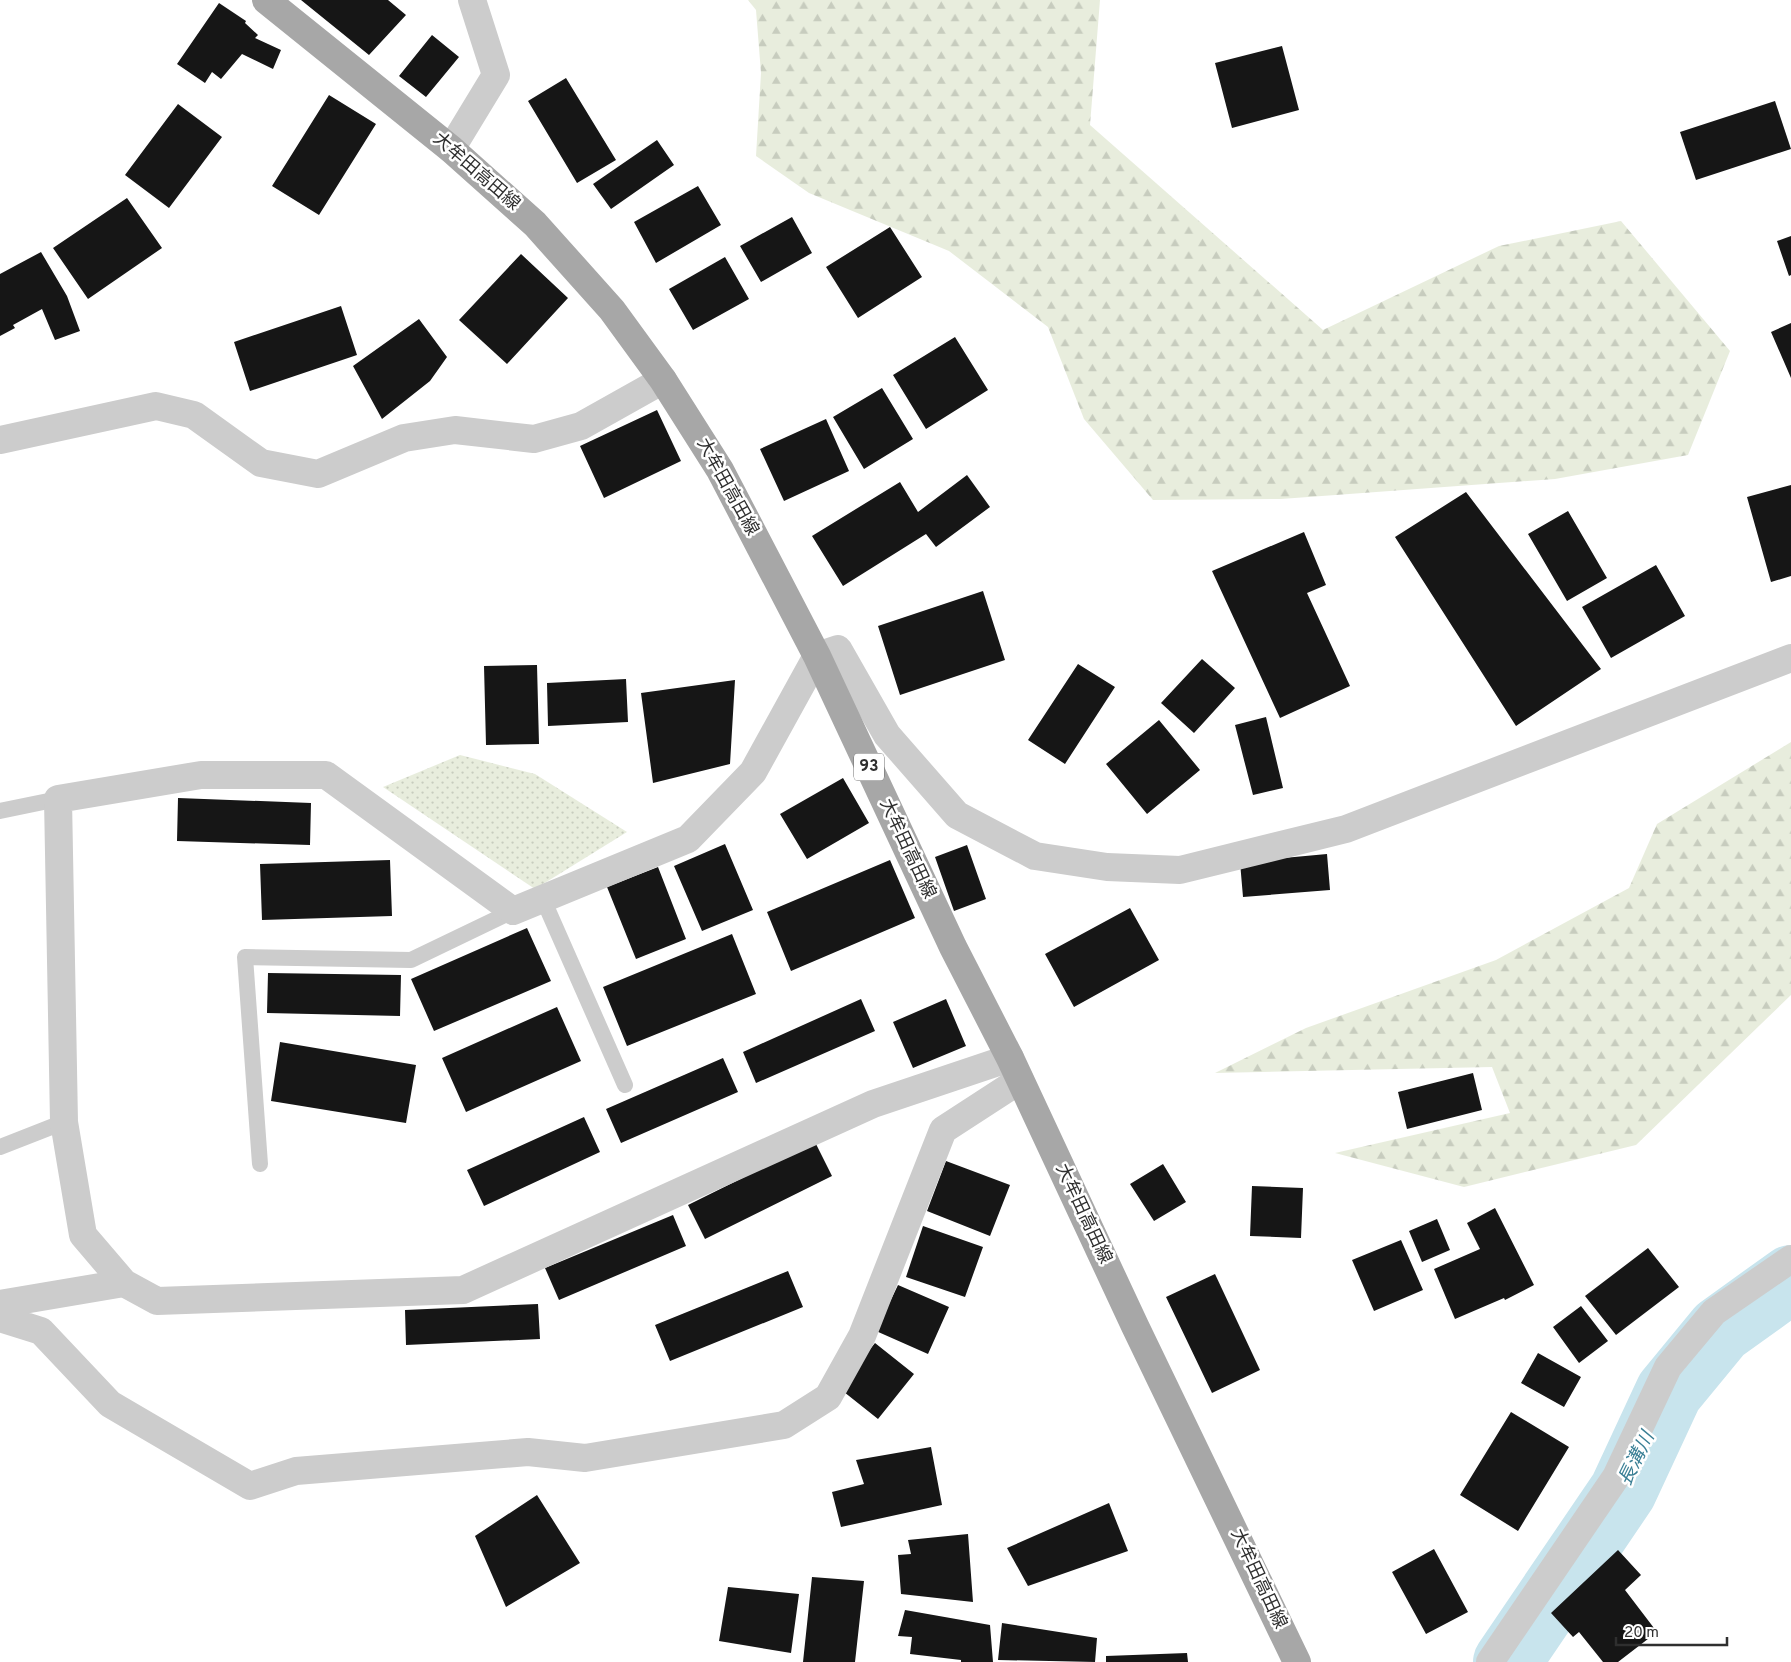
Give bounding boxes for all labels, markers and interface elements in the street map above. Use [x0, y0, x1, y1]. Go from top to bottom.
street label: 大牟田高田線 [428, 128, 524, 216]
street label: 大牟田高田線 [691, 434, 763, 540]
road number: 93 [854, 754, 884, 780]
street label: 大牟田高田線 [874, 795, 940, 903]
street label: 大牟田高田線 [1050, 1160, 1116, 1268]
water label: 長溝川 [1614, 1426, 1661, 1490]
street label: 大牟田高田線 [1225, 1525, 1291, 1633]
scale bar [1616, 1614, 1727, 1646]
text: 20 m [1624, 1624, 1659, 1643]

